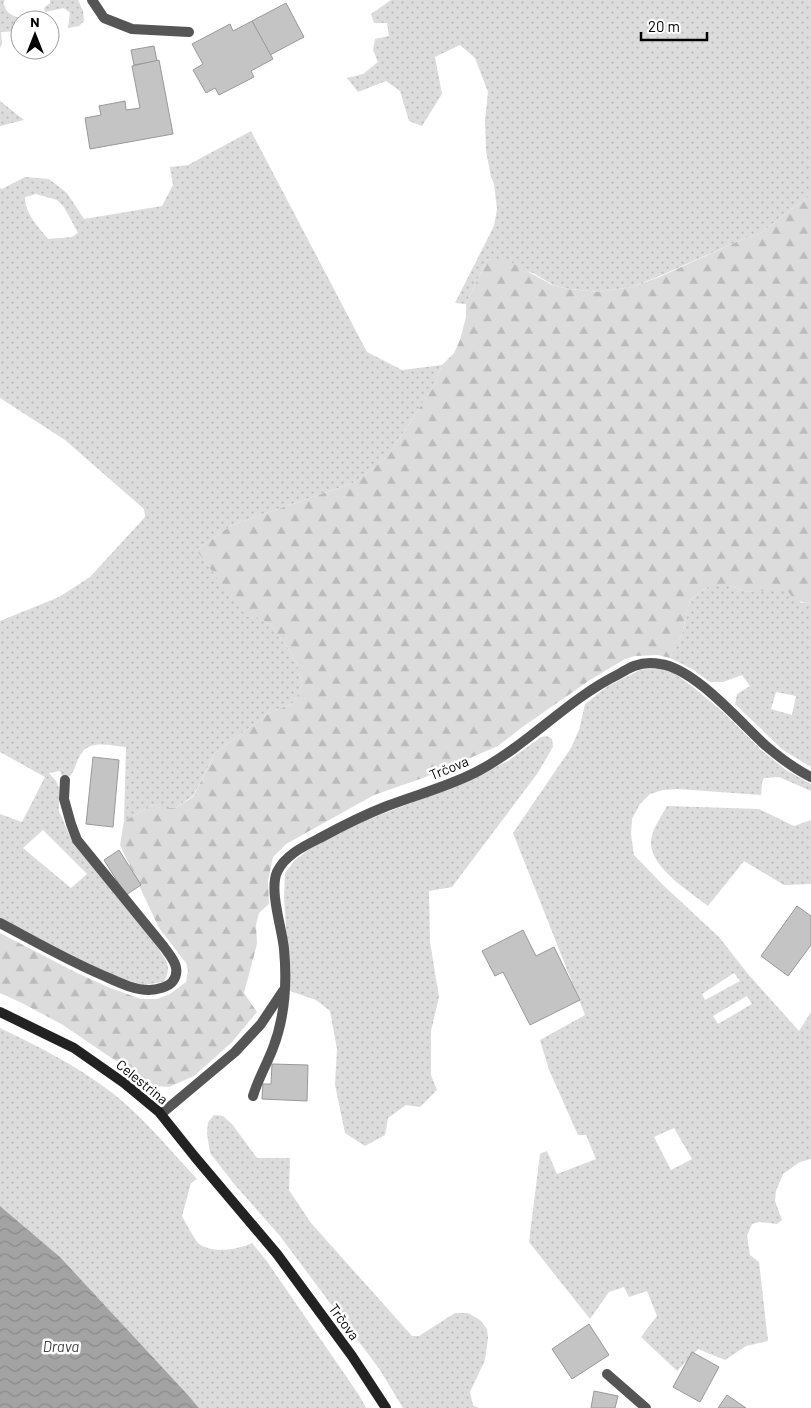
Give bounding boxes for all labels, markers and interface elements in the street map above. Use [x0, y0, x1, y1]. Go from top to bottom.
north arrow [10, 10, 60, 60]
scale bar [641, 10, 707, 42]
text: N [30, 13, 40, 30]
text: 20 m [648, 17, 680, 35]
street label: Trčova [427, 752, 471, 783]
street label: Celestrina [113, 1056, 172, 1108]
street label: Trčova [326, 1300, 363, 1343]
water label: Drava [43, 1337, 79, 1355]

